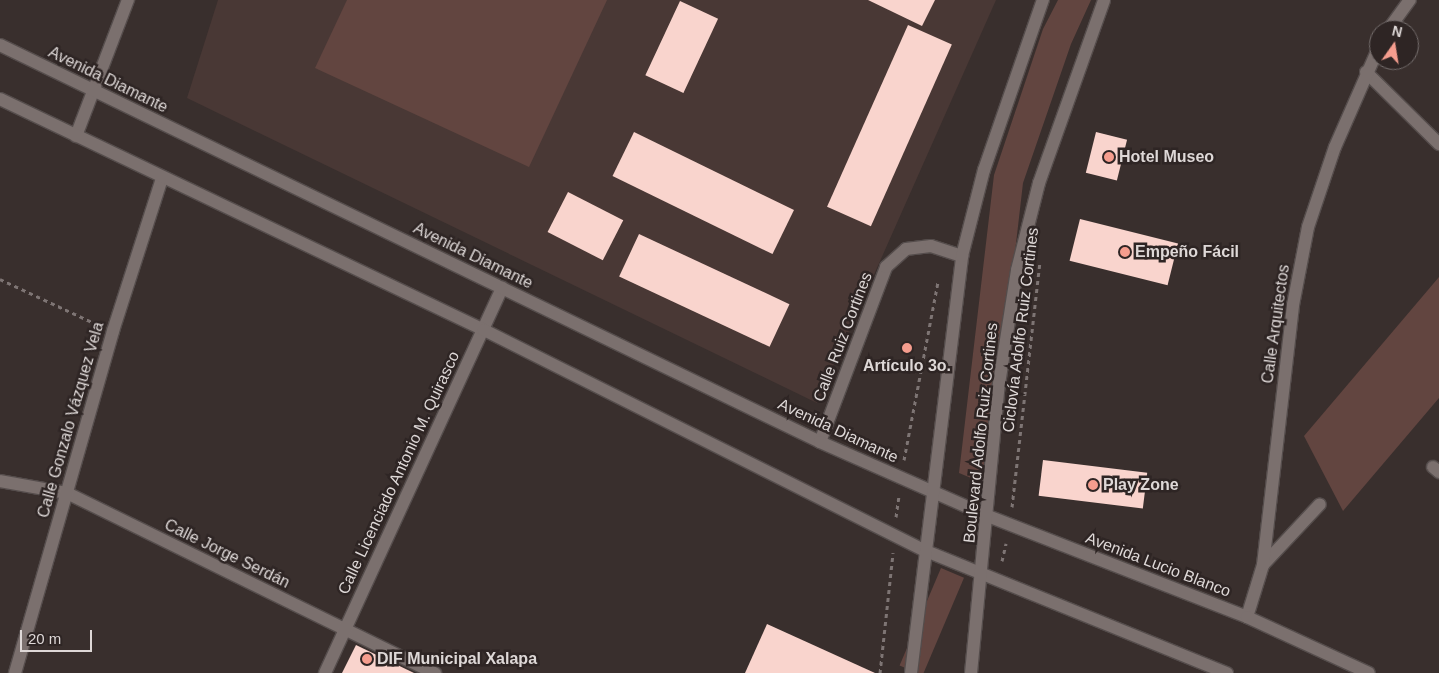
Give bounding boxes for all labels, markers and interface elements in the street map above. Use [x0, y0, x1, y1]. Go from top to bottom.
north arrow [1369, 20, 1419, 70]
text: N [1390, 22, 1404, 40]
street label: Avenida Diamante [45, 43, 171, 117]
place label: Hotel Museo [1119, 147, 1214, 167]
marker: Hotel Museo [1103, 151, 1115, 163]
street label: Avenida Diamante [410, 219, 536, 293]
street label: Ciclovía Adolfo Ruiz Cortines [999, 226, 1043, 434]
place label: Empeño Fácil [1135, 242, 1239, 262]
marker: Empeño Fácil [1119, 246, 1131, 258]
street label: Calle Arquitectos [1258, 263, 1294, 385]
street label: Calle Ruiz Cortines [810, 270, 876, 404]
street label: Calle Gonzalo Vázquez Vela [34, 320, 108, 520]
street label: Boulevard Adolfo Ruiz Cortines [960, 321, 1002, 545]
marker: Artículo 3o. [901, 342, 913, 354]
street label: Calle Licenciado Antonio M. Quirasco [334, 348, 464, 598]
place label: Artículo 3o. [863, 356, 951, 376]
street label: Avenida Diamante [775, 395, 901, 467]
place label: Play Zone [1103, 475, 1179, 495]
marker: Play Zone [1087, 479, 1099, 491]
street label: Calle Jorge Serdán [161, 515, 293, 593]
street label: Avenida Lucio Blanco [1083, 529, 1233, 601]
scale bar [22, 620, 95, 652]
text: 20 m [28, 630, 61, 647]
place label: DIF Municipal Xalapa [377, 649, 537, 669]
marker: DIF Municipal Xalapa [361, 653, 373, 665]

